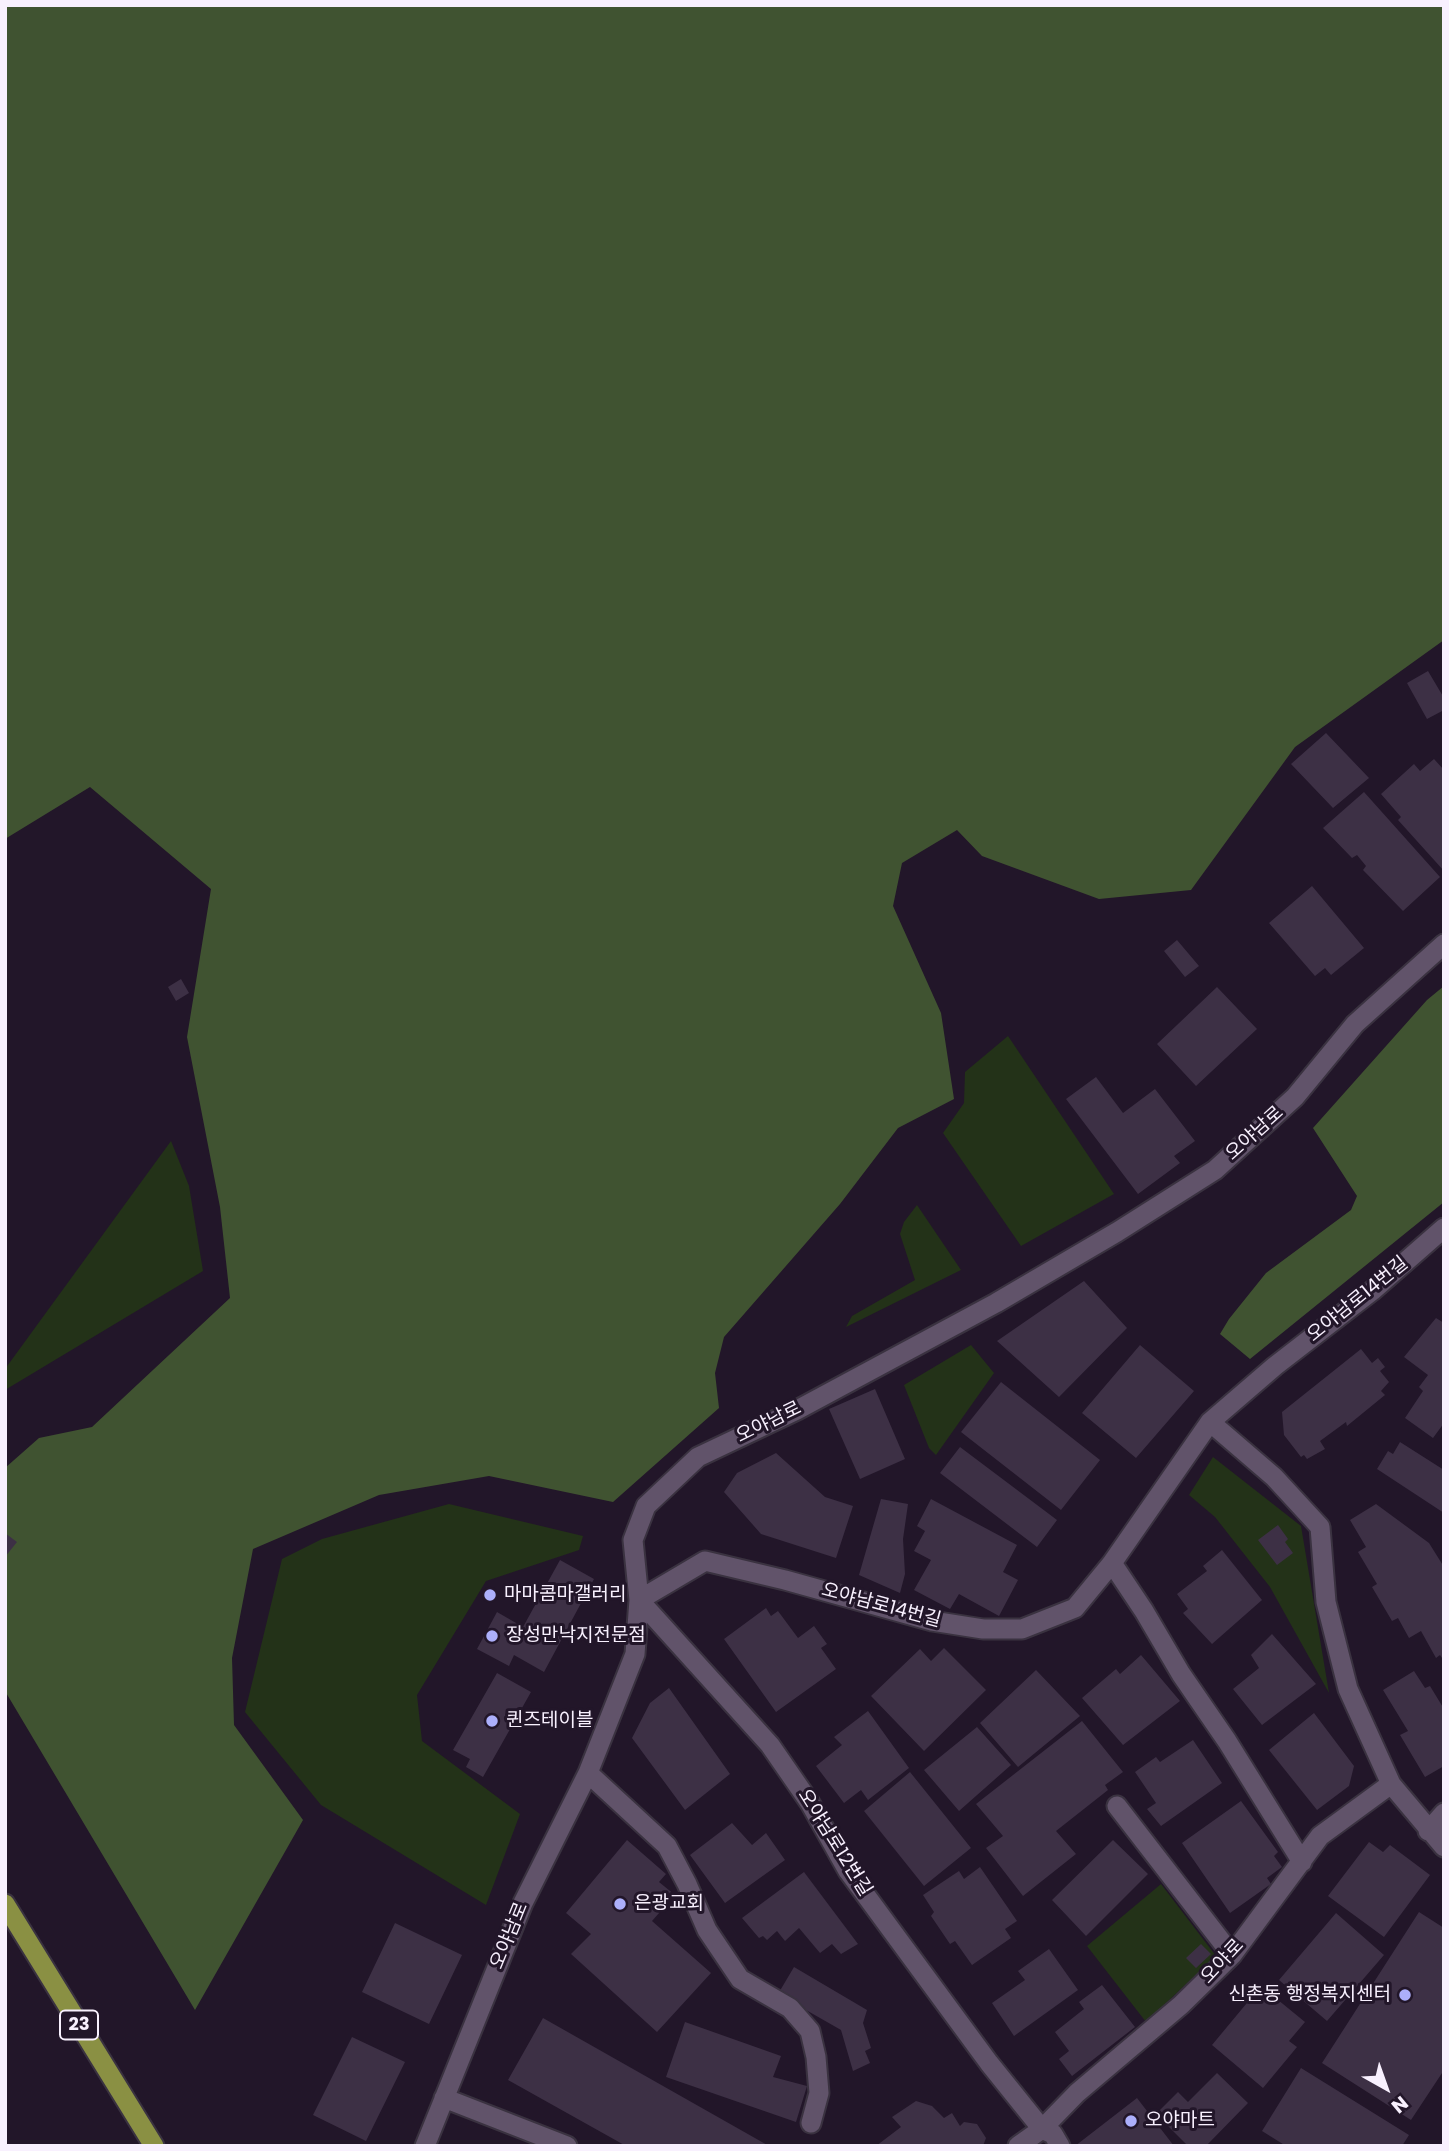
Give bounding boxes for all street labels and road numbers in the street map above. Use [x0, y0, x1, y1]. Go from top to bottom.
street label: 오야남로 [1221, 1102, 1289, 1166]
street label: 오야남로14번길 [1303, 1252, 1413, 1348]
street label: 오야남로 [733, 1397, 805, 1449]
street label: 오야남로14번길 [819, 1579, 943, 1633]
street label: 오야남로12번길 [792, 1785, 876, 1901]
street label: 오야남로 [486, 1899, 534, 1973]
street label: 오야로 [1197, 1935, 1249, 1989]
road number: 23 [60, 2010, 98, 2039]

